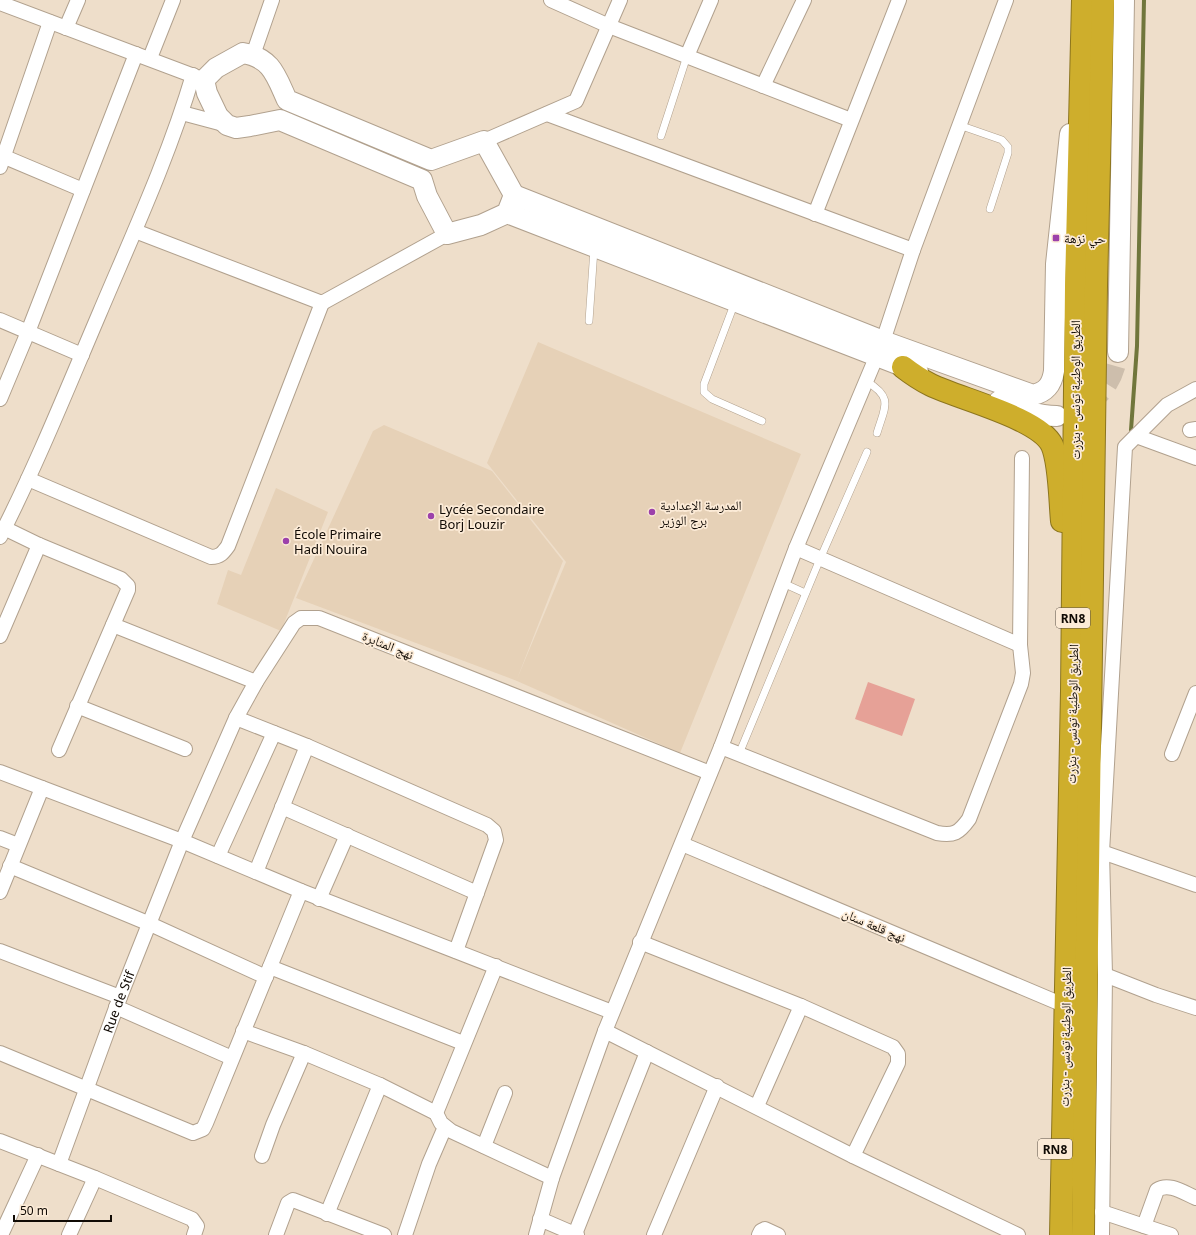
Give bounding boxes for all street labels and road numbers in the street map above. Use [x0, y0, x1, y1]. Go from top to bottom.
street label: الطريق الوطنية تونس - بنزرت [1066, 320, 1084, 460]
road number: RN8 [1056, 608, 1090, 628]
street label: نهج المثابرة [359, 627, 416, 664]
street label: الطريق الوطنية تونس - بنزرت [1062, 644, 1082, 784]
street label: نهج قلعة سنان [839, 904, 908, 947]
street label: Rue de Stif [99, 966, 139, 1035]
street label: الطريق الوطنية تونس - بنزرت [1055, 967, 1075, 1107]
road number: RN8 [1038, 1139, 1072, 1159]

